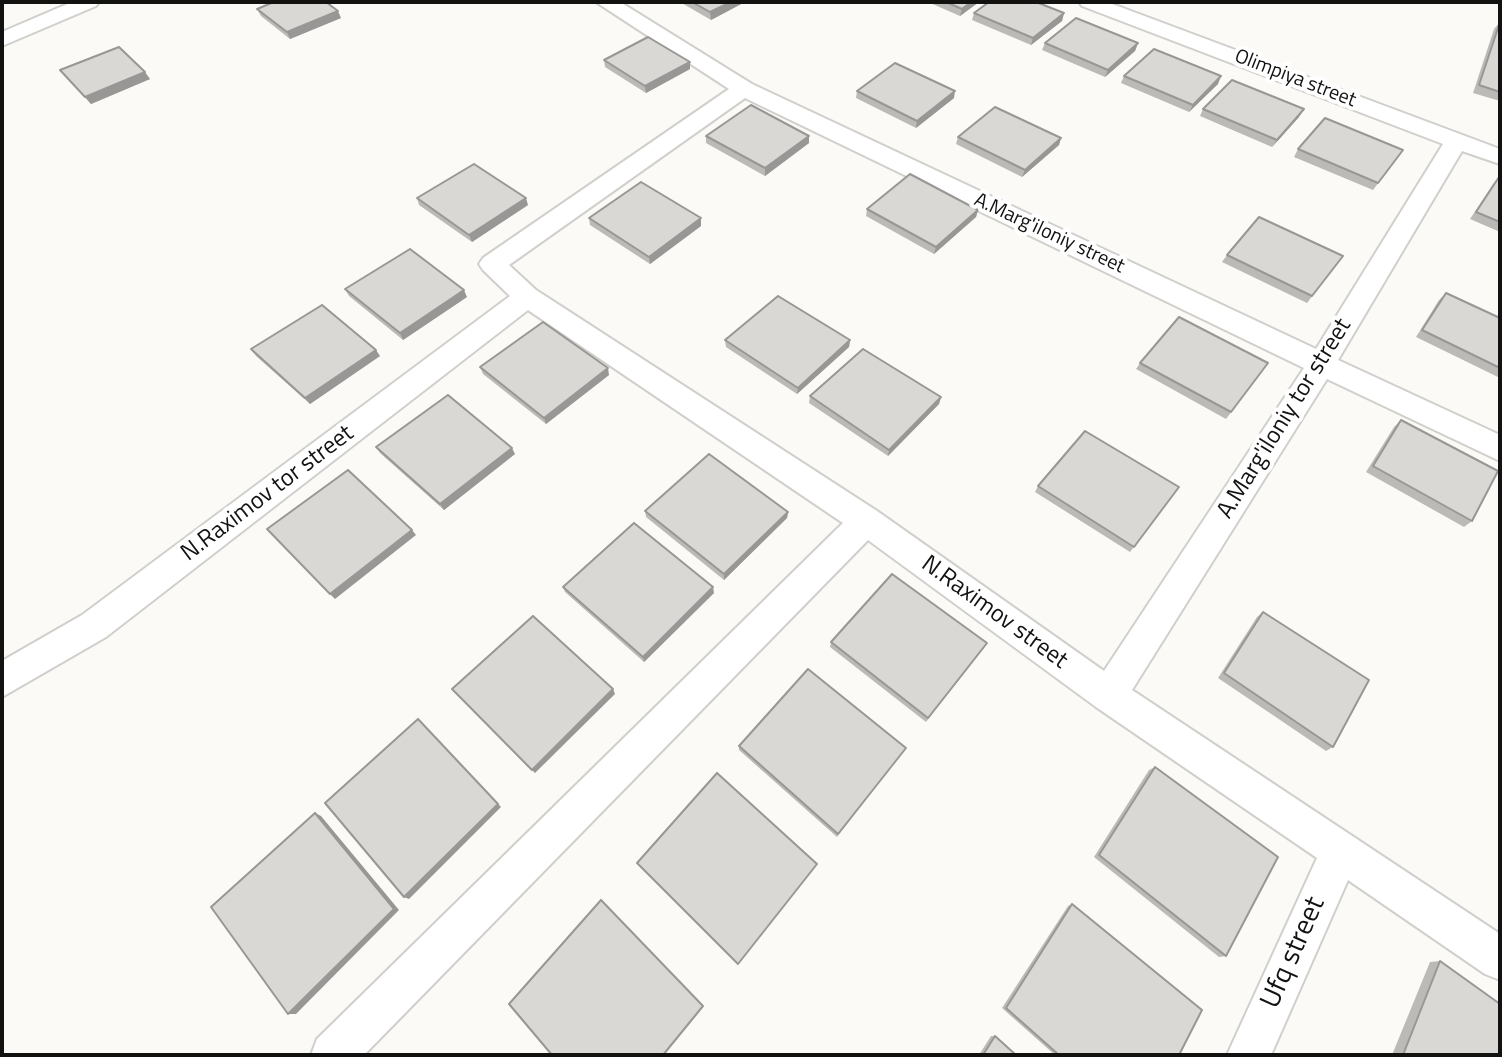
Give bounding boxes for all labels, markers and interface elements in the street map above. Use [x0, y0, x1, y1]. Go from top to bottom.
street label: Olimpiya street [1231, 45, 1359, 113]
street label: A.Marg'iloniy street [970, 189, 1128, 279]
street label: A.Marg'iloniy tor street [1212, 314, 1358, 524]
street label: N.Raximov tor street [176, 420, 360, 568]
street label: N.Raximov street [915, 550, 1073, 676]
street label: Ufq street [1255, 892, 1333, 1014]

